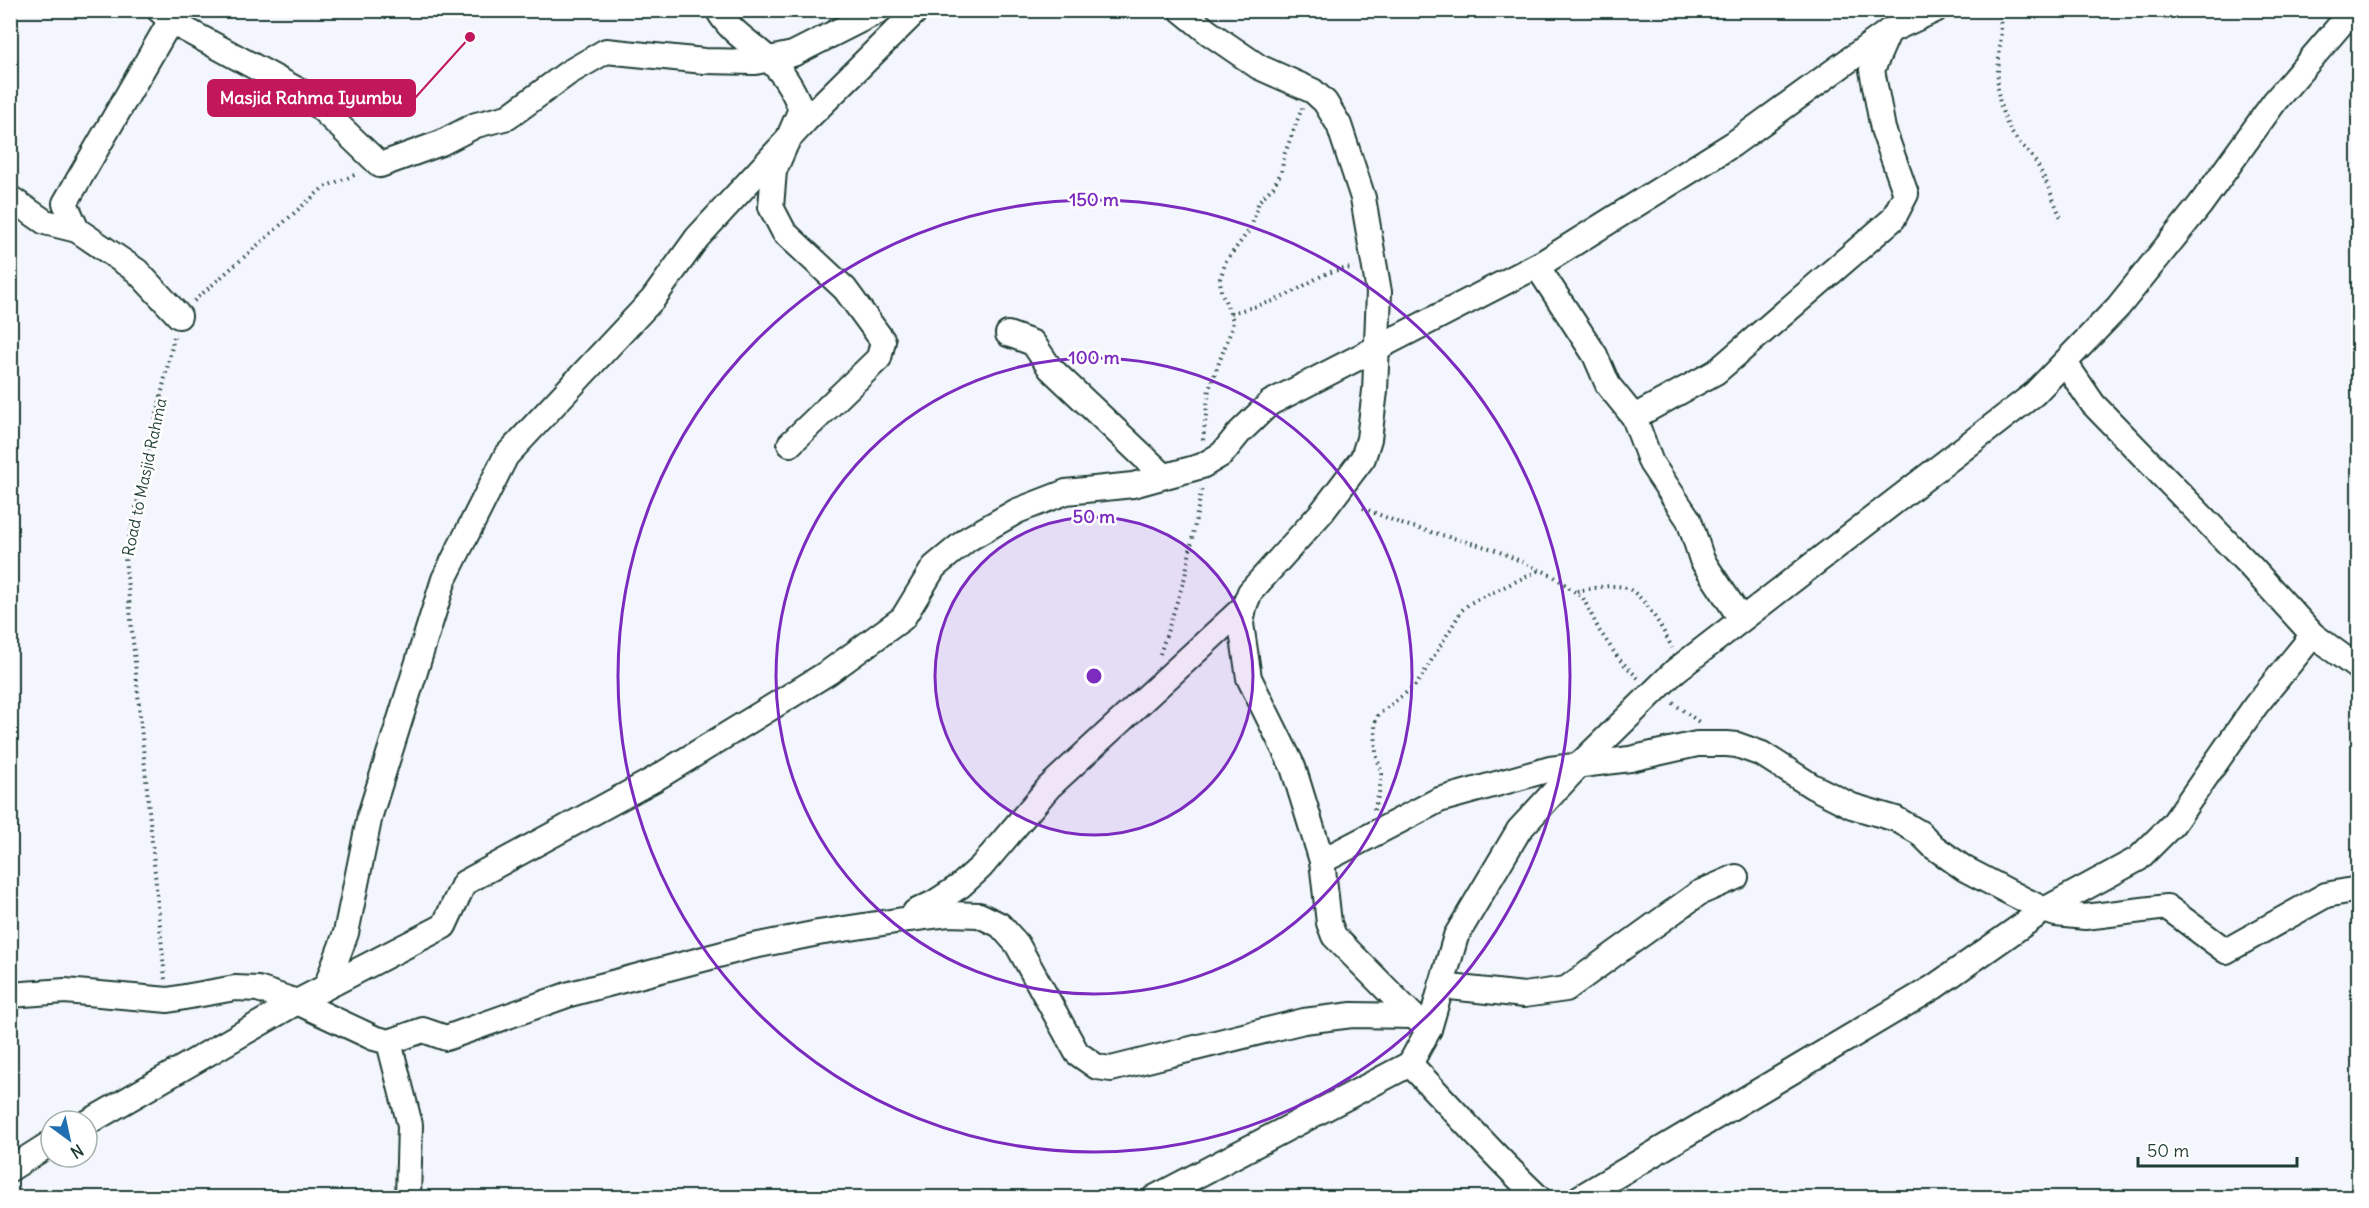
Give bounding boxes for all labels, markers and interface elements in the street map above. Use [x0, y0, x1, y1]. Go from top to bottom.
callout: Masjid Rahma Iyumbu [208, 80, 415, 116]
text: Masjid Rahma Iyumbu [220, 86, 403, 109]
text: 150 m [1069, 188, 1119, 211]
text: 100 m [1069, 346, 1120, 369]
street label: Road to Masjid Rahma [118, 396, 170, 558]
text: 50 m [1073, 505, 1115, 528]
centre of rings [1084, 666, 1104, 686]
north arrow [39, 1109, 99, 1169]
scale bar [2138, 1130, 2297, 1168]
text: 50 m [2147, 1139, 2189, 1162]
text: N [67, 1140, 87, 1163]

